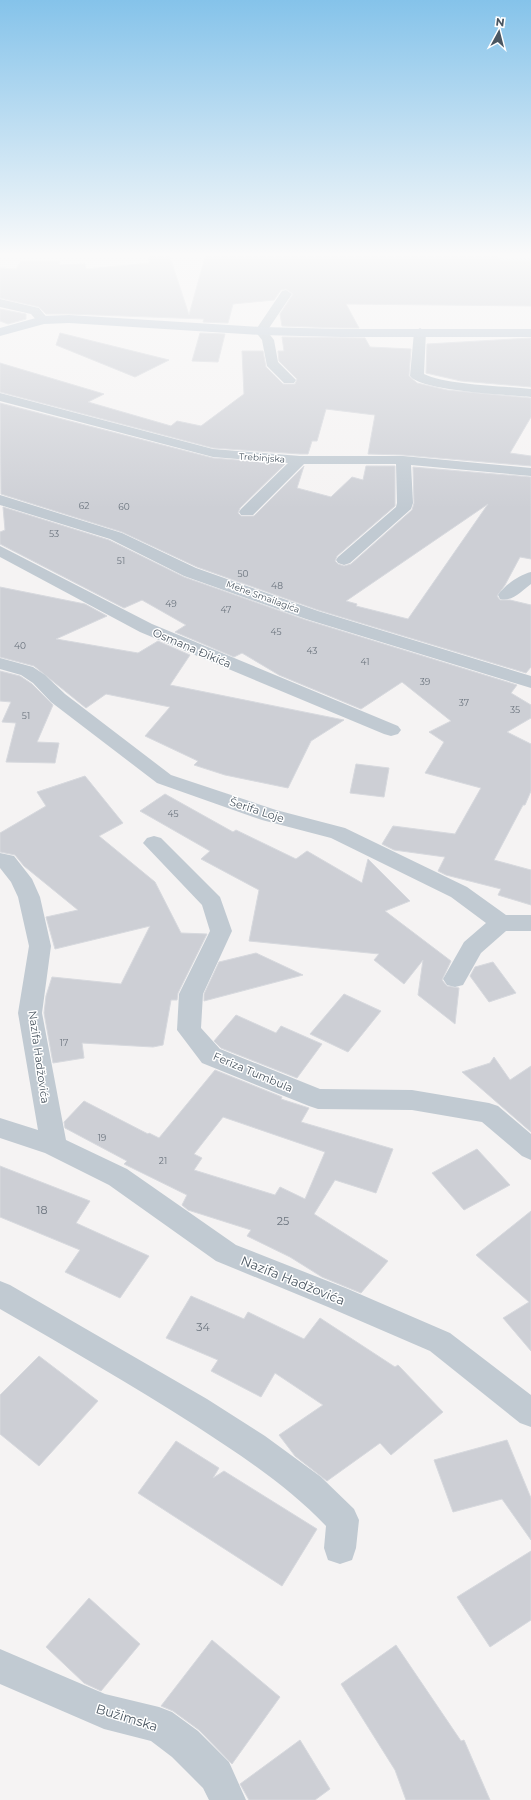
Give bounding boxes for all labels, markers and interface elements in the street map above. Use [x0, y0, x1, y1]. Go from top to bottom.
north arrow [479, 12, 519, 52]
text: N [495, 15, 505, 30]
street label: Trebinjska [239, 450, 285, 465]
house number: 62 [79, 500, 89, 511]
house number: 60 [118, 501, 130, 512]
house number: 53 [49, 528, 59, 539]
house number: 51 [117, 555, 125, 566]
house number: 50 [237, 568, 249, 579]
street label: Mehe Smailagića [225, 578, 301, 615]
house number: 48 [271, 580, 283, 591]
house number: 49 [165, 598, 177, 609]
house number: 47 [221, 604, 231, 615]
street label: Osmana Đikića [151, 625, 233, 671]
house number: 45 [270, 626, 282, 637]
house number: 40 [14, 640, 26, 651]
house number: 43 [307, 645, 317, 656]
house number: 41 [361, 656, 369, 667]
house number: 39 [420, 676, 431, 687]
house number: 37 [459, 697, 469, 708]
house number: 35 [510, 704, 520, 715]
house number: 51 [22, 710, 30, 721]
street label: Šerifa Loje [228, 795, 286, 826]
house number: 45 [167, 808, 179, 819]
street label: Nazifa Hadžovića [26, 1010, 52, 1104]
house number: 17 [60, 1037, 68, 1048]
street label: Feriza Tumbula [211, 1049, 295, 1095]
house number: 19 [98, 1132, 107, 1143]
house number: 21 [159, 1155, 167, 1166]
house number: 18 [37, 1203, 48, 1217]
house number: 25 [277, 1214, 289, 1228]
street label: Nazifa Hadžovića [239, 1252, 347, 1308]
house number: 34 [196, 1320, 210, 1334]
street label: Bužimska [94, 1700, 160, 1734]

